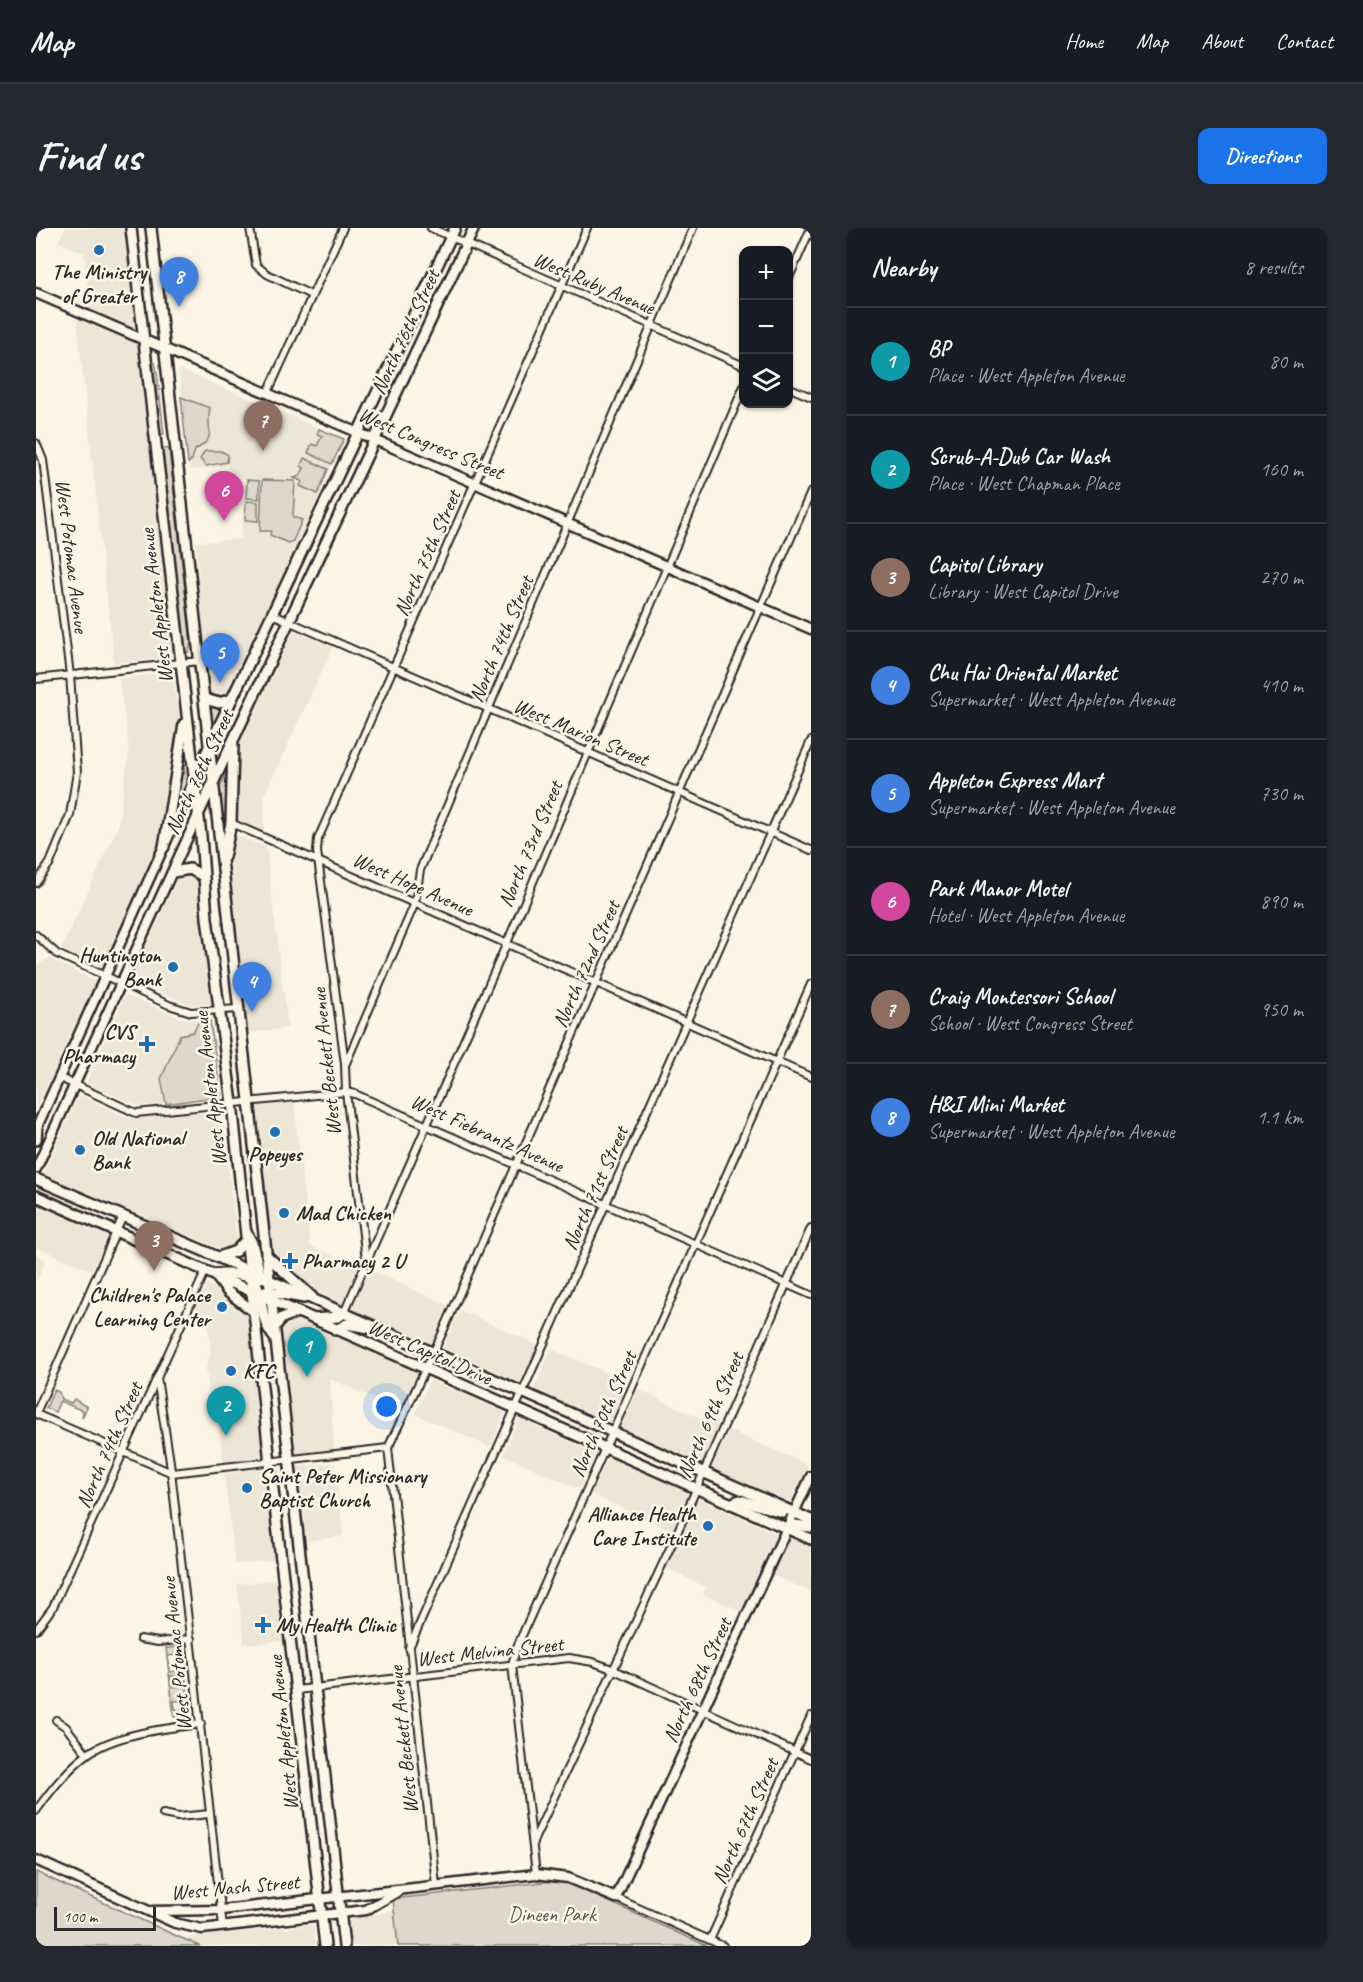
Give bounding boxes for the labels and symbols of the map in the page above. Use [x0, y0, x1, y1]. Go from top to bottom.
marker: The Ministry of Greater [92, 243, 106, 257]
street label: West Ruby Avenue [529, 246, 660, 321]
pin: 8 [160, 257, 198, 307]
place label: The Ministry of Greater [52, 259, 149, 309]
street label: North 76th Street [365, 264, 446, 399]
street label: West Congress Street [355, 401, 509, 486]
pin: 7 [244, 402, 282, 451]
pin: 6 [204, 472, 243, 521]
street label: West Potomac Avenue [50, 478, 95, 636]
street label: North 75th Street [388, 484, 467, 620]
street label: West Appleton Avenue [133, 526, 178, 685]
street label: North 74th Street [463, 570, 540, 706]
pin: 5 [200, 634, 240, 683]
street label: West Marion Street [510, 692, 654, 773]
street label: North 76th Street [159, 704, 240, 839]
street label: North 73rd Street [492, 775, 569, 911]
street label: West Hope Avenue [349, 846, 478, 923]
street label: North 72nd Street [546, 895, 626, 1031]
place label: Huntington Bank [79, 942, 163, 992]
marker: Huntington Bank [166, 960, 180, 974]
pin: 4 [232, 962, 272, 1012]
street label: West Beckett Avenue [305, 986, 347, 1137]
street label: West Appleton Avenue [187, 1009, 232, 1168]
place label: CVS Pharmacy [63, 1019, 139, 1070]
marker: CVS Pharmacy [140, 1037, 154, 1051]
street label: West Fiebrantz Avenue [407, 1088, 568, 1179]
street label: North 71st Street [556, 1120, 635, 1254]
place label: Old National Bank [92, 1125, 188, 1175]
marker: Popeyes [268, 1125, 282, 1139]
place label: Popeyes [248, 1141, 304, 1168]
marker: Old National Bank [73, 1143, 87, 1157]
place label: Mad Chicken [296, 1200, 391, 1226]
marker: Mad Chicken [277, 1206, 291, 1220]
pin: 3 [134, 1222, 174, 1271]
place label: Pharmacy 2 U [302, 1248, 409, 1275]
marker: Pharmacy 2 U [283, 1254, 297, 1268]
place label: Children's Palace Learning Center [89, 1282, 212, 1332]
marker: Children's Palace Learning Center [215, 1300, 229, 1314]
street label: West Capitol Drive [364, 1313, 497, 1391]
pin: 1 [288, 1328, 326, 1377]
street label: North 70th Street [564, 1345, 643, 1481]
street label: North 69th Street [671, 1346, 750, 1482]
place label: KFC [243, 1358, 277, 1384]
marker: KFC [224, 1364, 238, 1378]
street label: North 74th Street [70, 1376, 149, 1512]
pin: 2 [206, 1386, 246, 1436]
your location [372, 1392, 401, 1421]
place label: Saint Peter Missionary Baptist Church [259, 1463, 429, 1513]
marker: Saint Peter Missionary Baptist Church [240, 1481, 254, 1495]
place label: Alliance Health Care Institute [587, 1501, 698, 1551]
marker: Alliance Health Care Institute [701, 1519, 715, 1533]
street label: West Potomac Avenue [155, 1574, 197, 1732]
place label: My Health Clinic [276, 1612, 397, 1638]
street label: North 68th Street [657, 1612, 738, 1747]
marker: My Health Clinic [254, 1616, 272, 1634]
street label: West Melvina Street [416, 1630, 566, 1672]
street label: West Appleton Avenue [262, 1653, 304, 1812]
street label: West Beckett Avenue [382, 1664, 424, 1815]
street label: North 67th Street [706, 1752, 785, 1888]
street label: West Nash Street [170, 1868, 302, 1906]
park label: Dineen Park [508, 1901, 598, 1927]
scale bar [54, 1904, 156, 1932]

